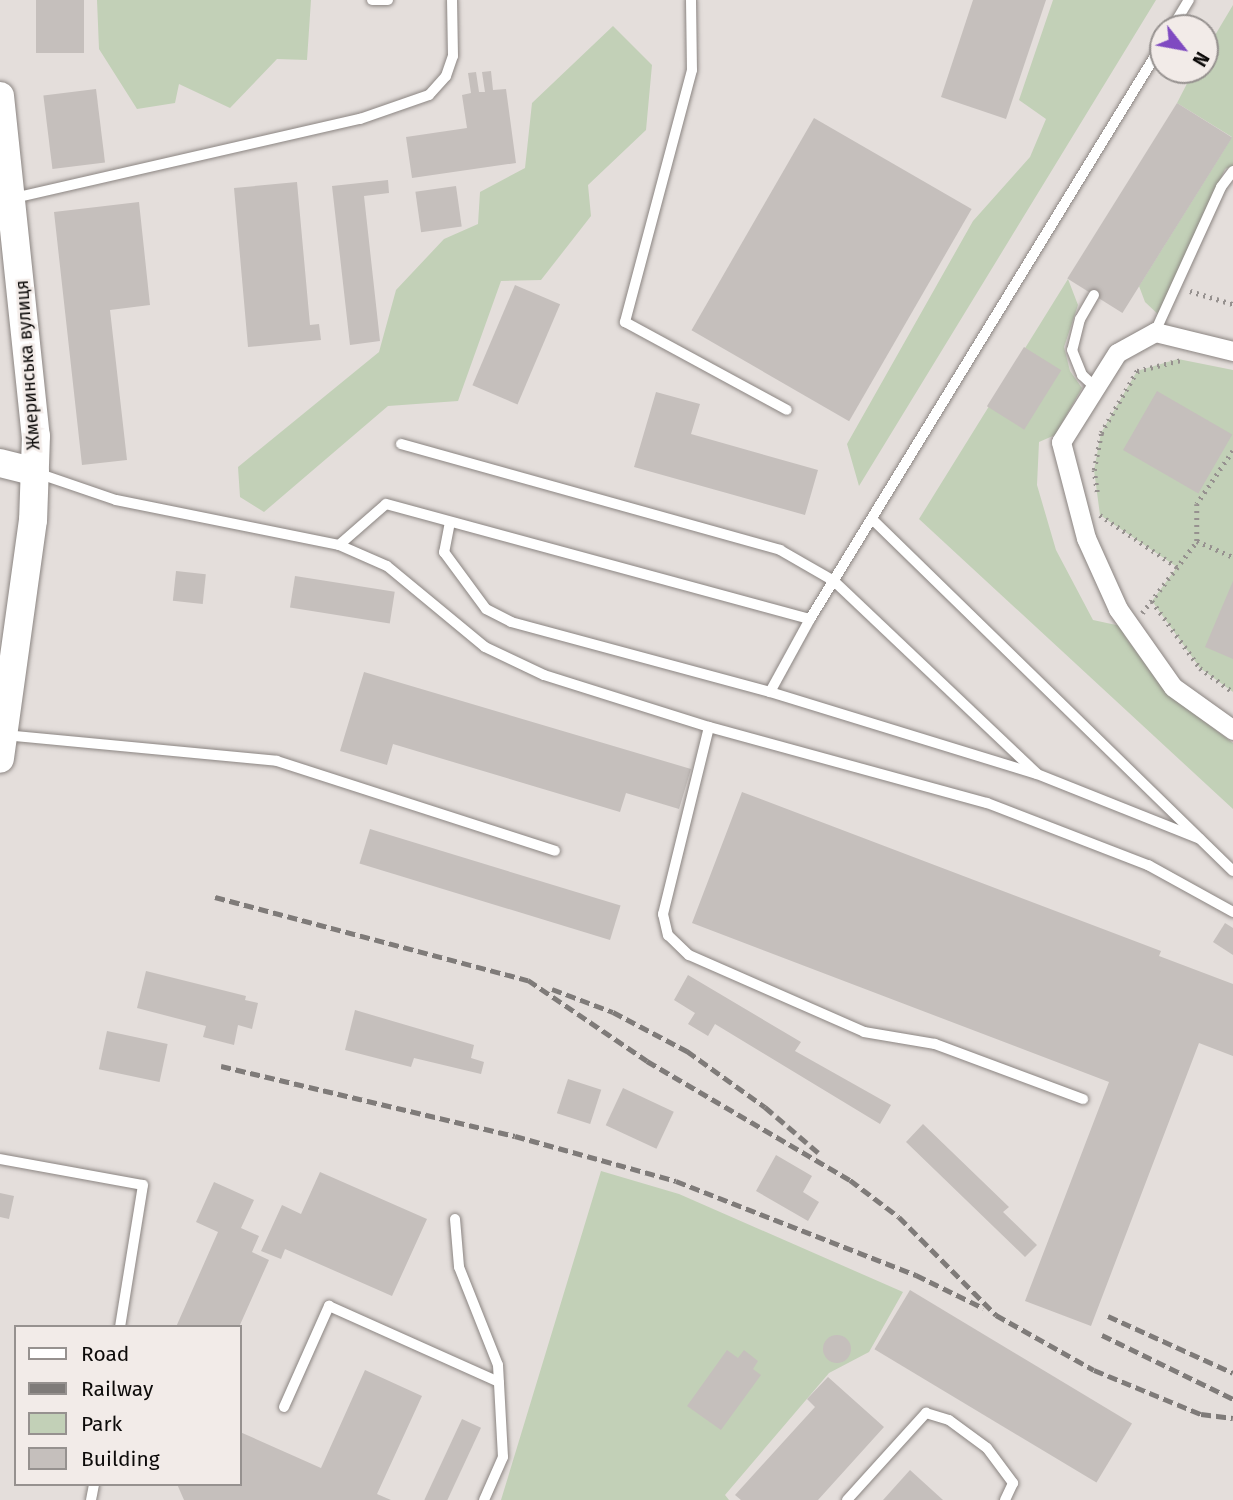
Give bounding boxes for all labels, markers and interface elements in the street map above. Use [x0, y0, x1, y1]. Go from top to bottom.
north arrow [1149, 14, 1219, 84]
text: N [1188, 48, 1214, 70]
street label: Жмеринська вулиця [11, 279, 45, 451]
legend [14, 1325, 242, 1486]
text: Road [81, 1341, 129, 1367]
text: Railway [81, 1376, 153, 1402]
text: Park [81, 1411, 122, 1437]
text: Building [81, 1446, 160, 1472]

